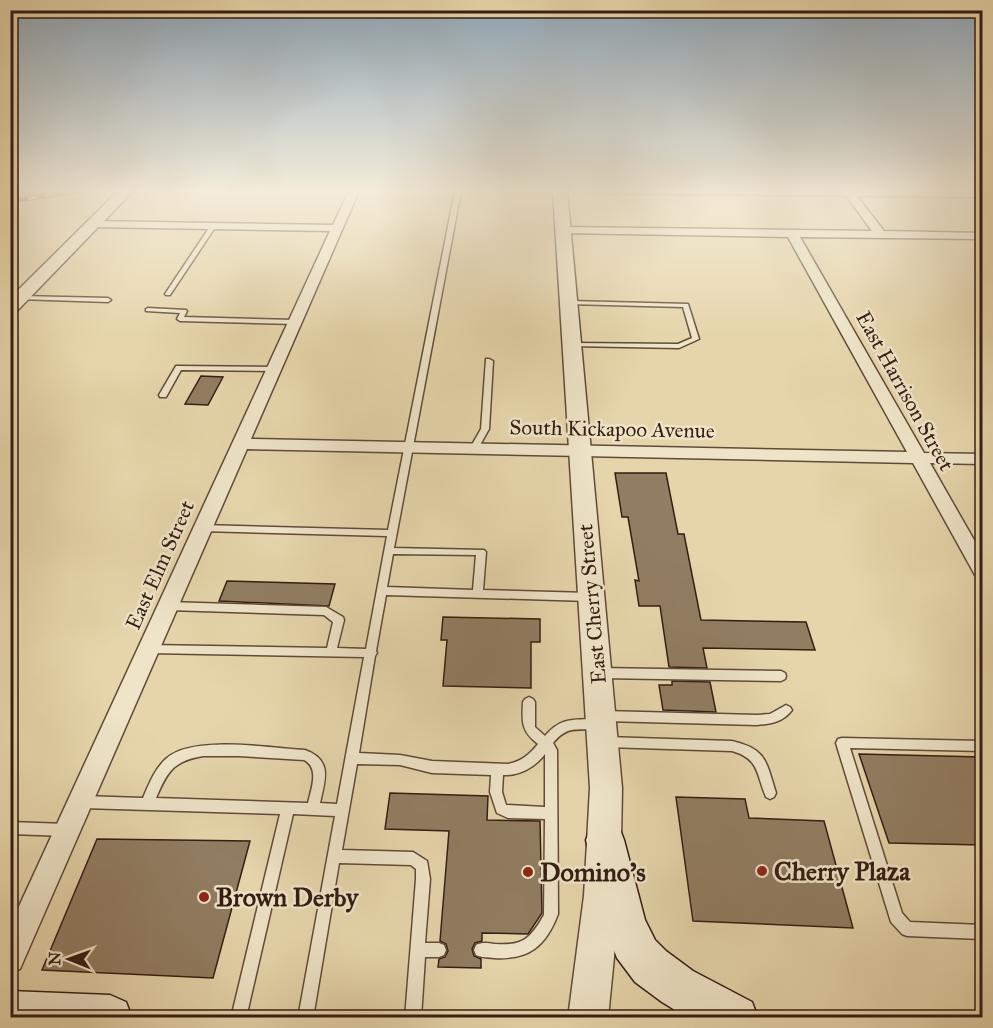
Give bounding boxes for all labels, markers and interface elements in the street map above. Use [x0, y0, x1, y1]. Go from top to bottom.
street label: East Harrison Street [850, 307, 960, 476]
street label: South Kickapoo Avenue [509, 414, 715, 444]
street label: East Elm Street [120, 496, 200, 634]
street label: East Cherry Street [572, 522, 612, 685]
place label: Cherry Plaza [774, 855, 911, 887]
place label: Domino's [540, 856, 646, 888]
marker: Cherry Plaza [755, 864, 769, 878]
marker: Domino's [521, 865, 535, 879]
place label: Brown Derby [216, 881, 360, 913]
marker: Brown Derby [197, 890, 211, 904]
north arrow [39, 929, 99, 989]
text: N [45, 951, 64, 966]

